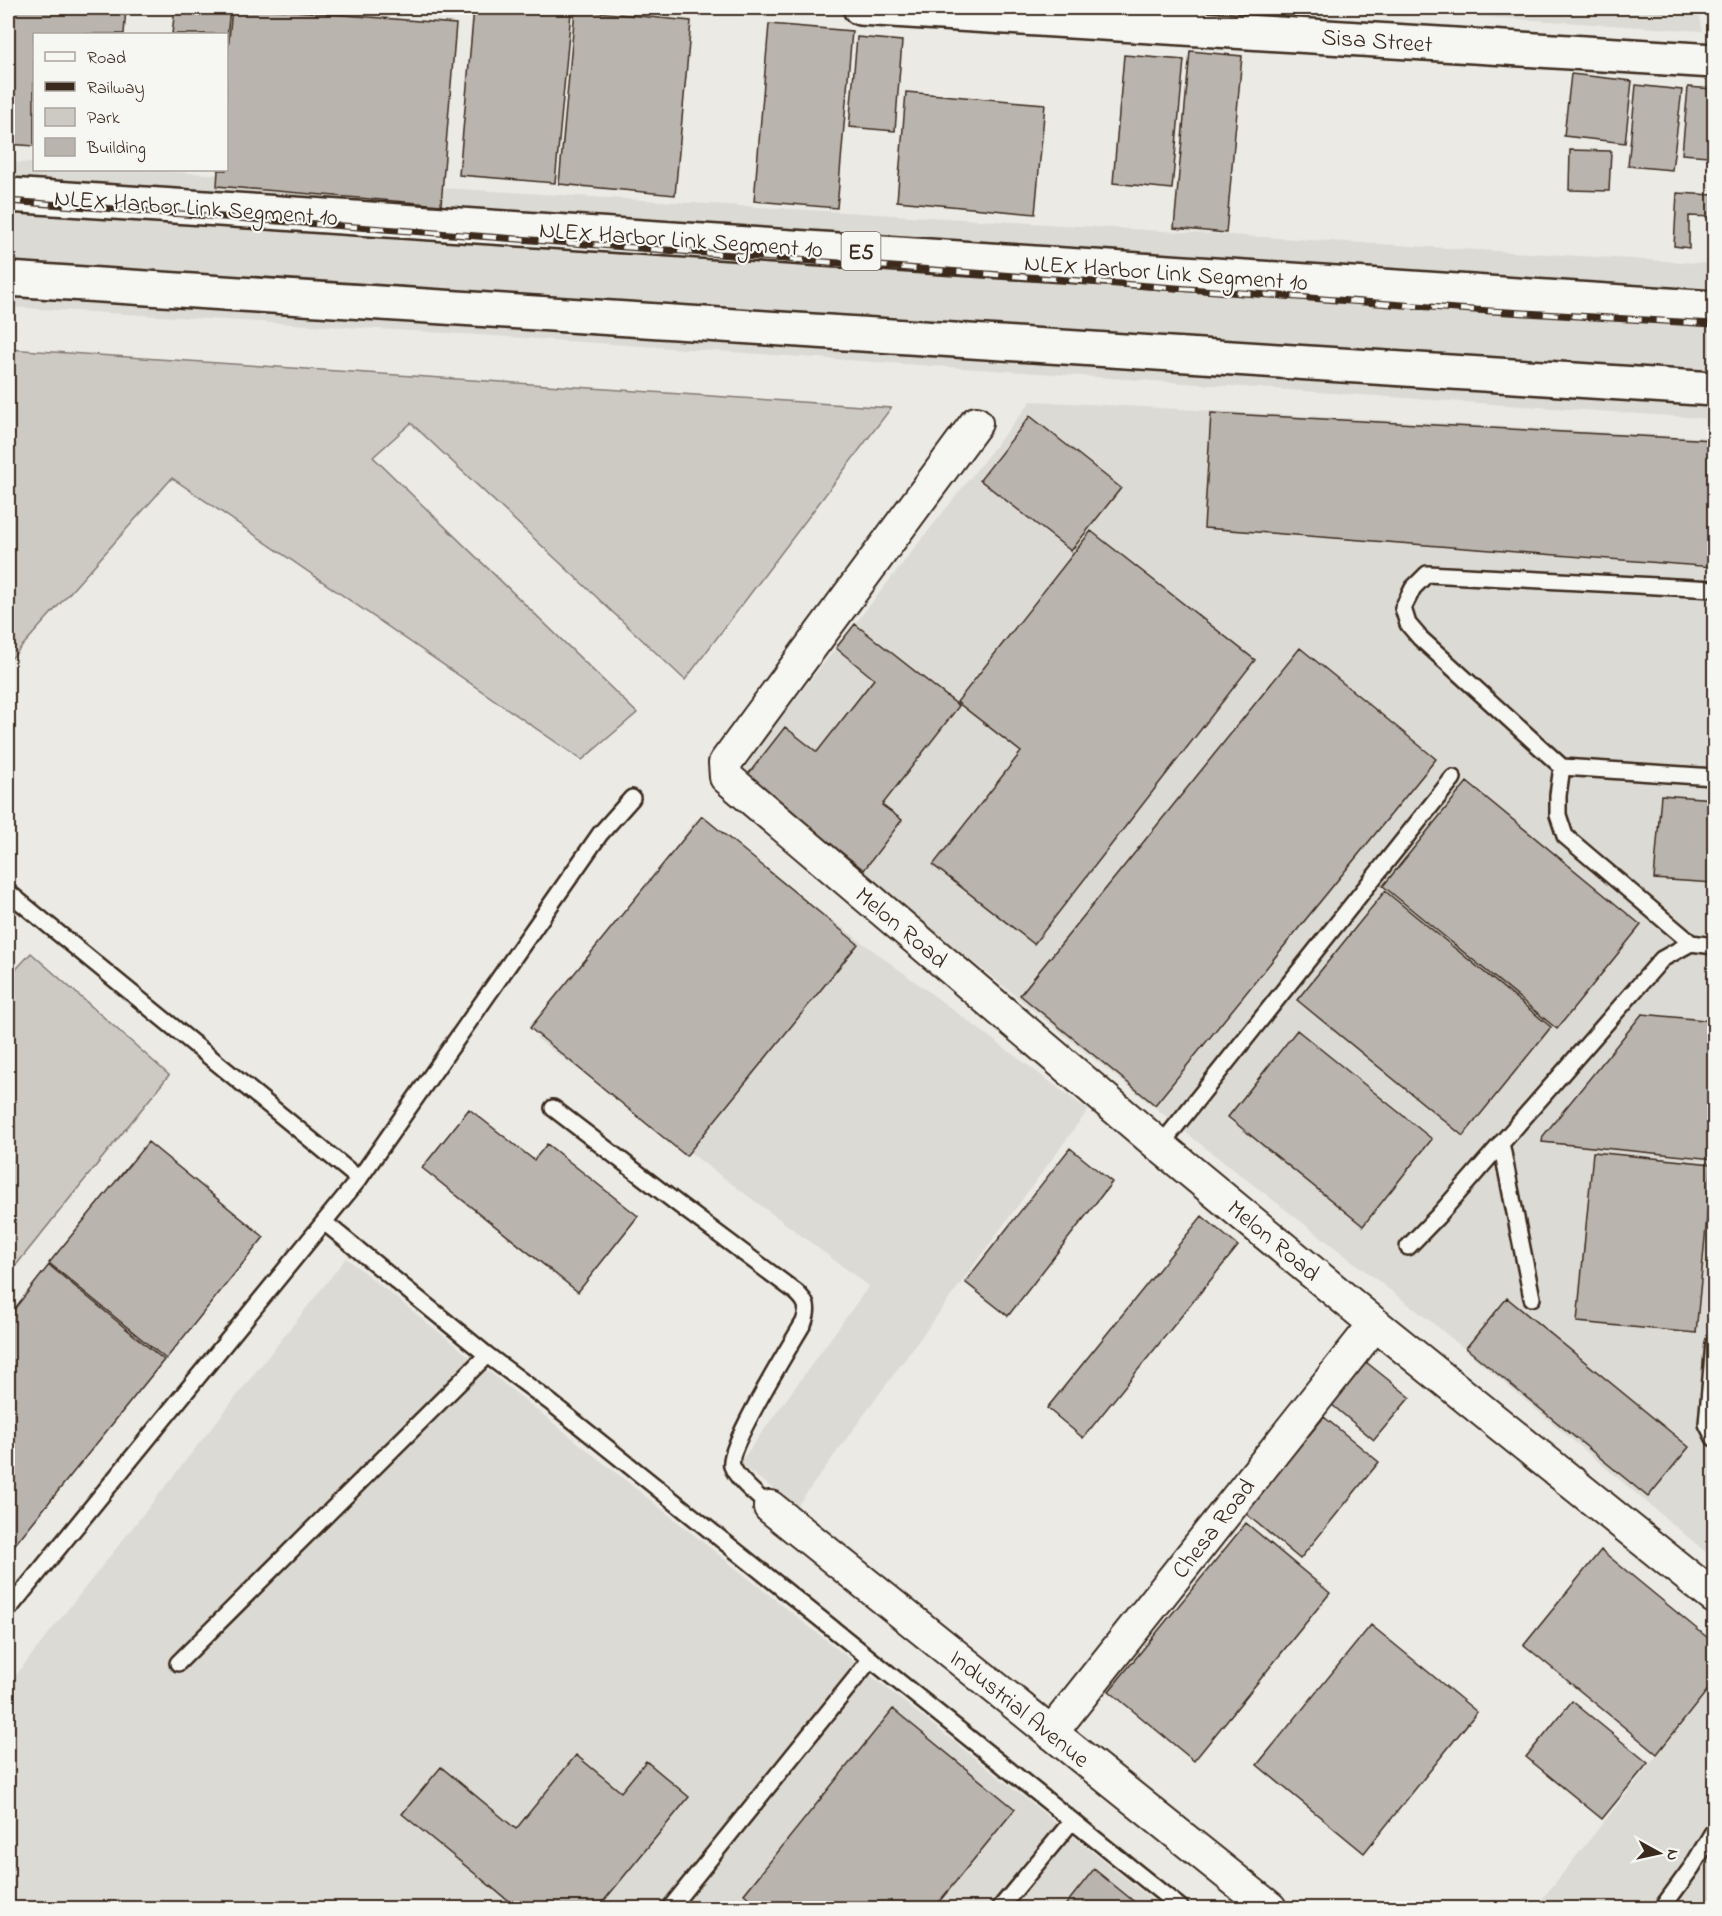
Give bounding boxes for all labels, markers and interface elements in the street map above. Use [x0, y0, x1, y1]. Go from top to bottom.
street label: Sisa Street [1320, 21, 1434, 64]
legend [33, 33, 228, 171]
text: Road [87, 46, 126, 72]
text: Railway [87, 76, 144, 102]
text: Park [87, 106, 120, 132]
text: Building [86, 136, 146, 163]
street label: NLEX Harbor Link Segment 10 [53, 182, 339, 237]
street label: NLEX Harbor Link Segment 10 [538, 214, 824, 269]
road number: E5 [842, 232, 880, 270]
street label: NLEX Harbor Link Segment 10 [1023, 247, 1309, 302]
street label: Melon Road [846, 880, 955, 979]
street label: Melon Road [1218, 1193, 1327, 1292]
street label: Chesa Road [1165, 1472, 1266, 1587]
street label: Industrial Avenue [941, 1642, 1096, 1778]
north arrow [1629, 1823, 1689, 1883]
text: N [1659, 1848, 1685, 1862]

